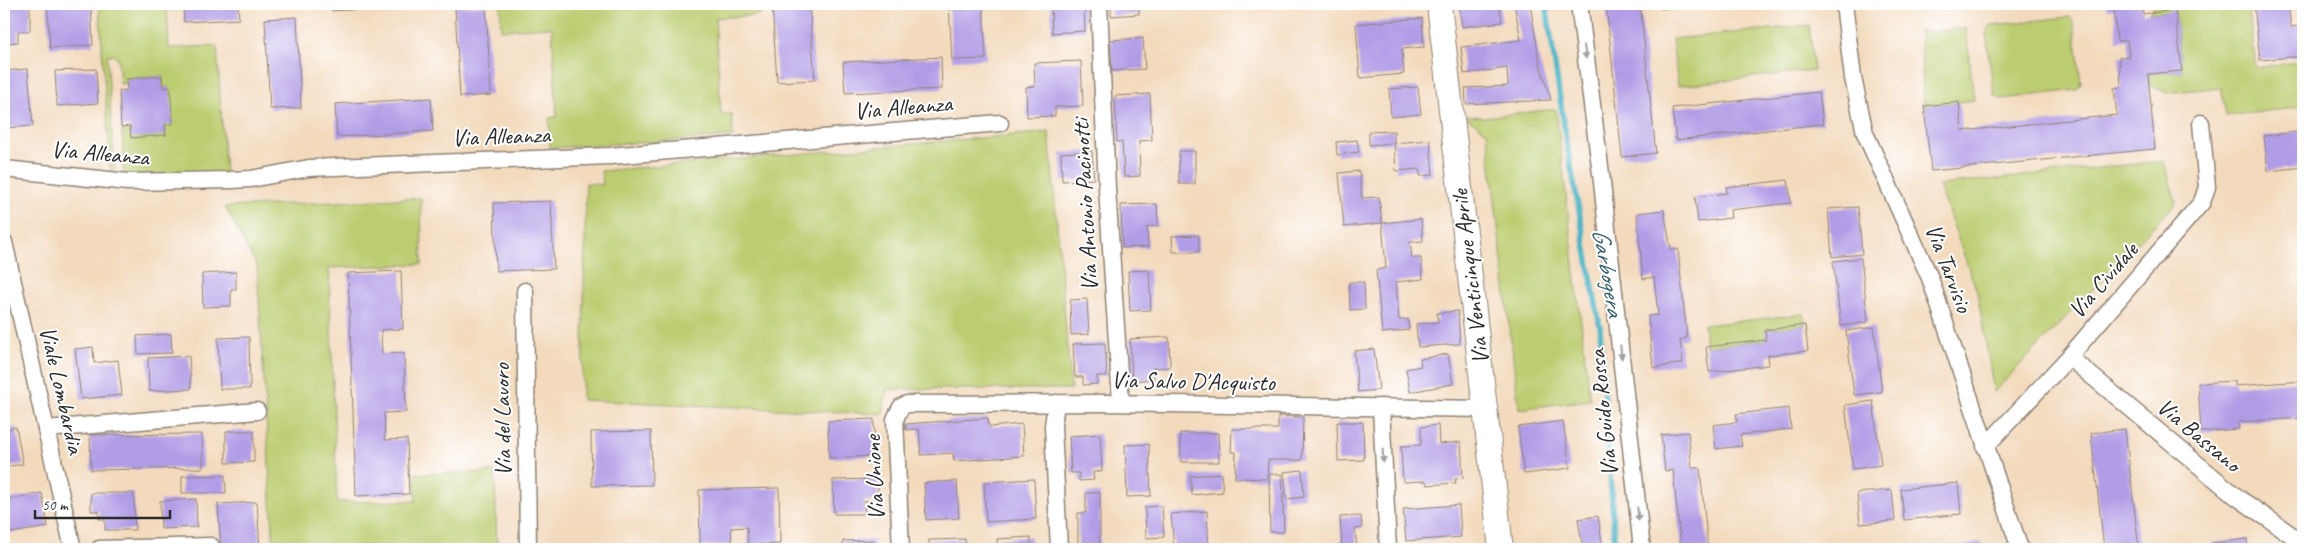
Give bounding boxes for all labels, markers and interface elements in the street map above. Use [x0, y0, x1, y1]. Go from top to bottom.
one-way arrow [1581, 44, 1589, 60]
street label: Via Alleanza [853, 88, 955, 126]
street label: Via Antonio Pacinotti [1065, 114, 1105, 292]
street label: Via Alleanza [451, 119, 552, 153]
street label: Via Alleanza [50, 134, 152, 172]
street label: Via Venticinque Aprile [1444, 186, 1496, 366]
street label: Via Tarvisio [1918, 220, 1980, 318]
water label: Garbogera [1585, 226, 1632, 321]
street label: Via Cividale [2062, 234, 2146, 324]
street label: Viale Lombardia [33, 323, 92, 458]
one-way arrow [1617, 345, 1625, 361]
street label: Via Guido Rossa [1581, 346, 1625, 478]
street label: Via del Lavoro [486, 362, 518, 477]
street label: Via Salvo D'Acquisto [1111, 365, 1277, 397]
street label: Via Bassano [2151, 391, 2249, 480]
street label: Via Unione [857, 432, 891, 522]
one-way arrow [1380, 448, 1388, 464]
scale bar [35, 488, 170, 520]
text: 50 m [42, 496, 69, 515]
one-way arrow [1634, 506, 1642, 522]

